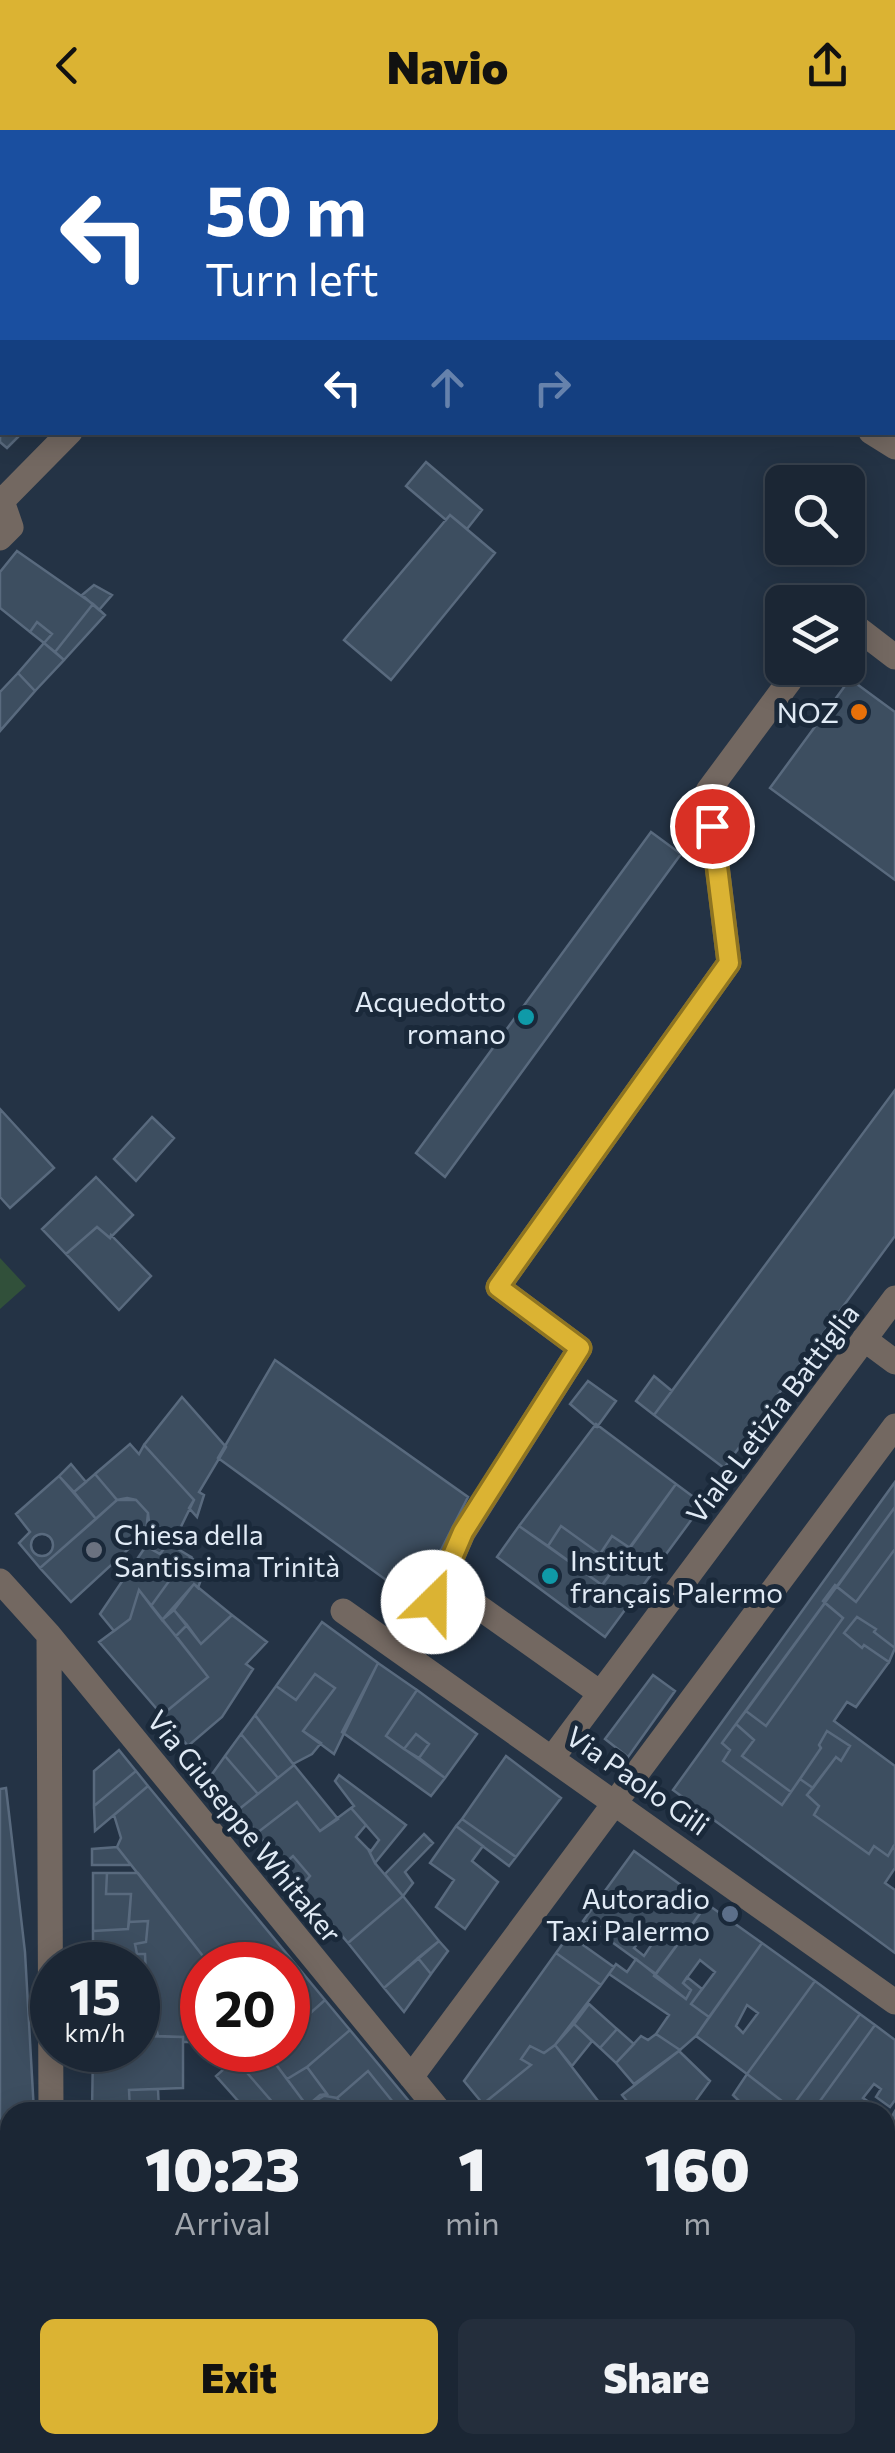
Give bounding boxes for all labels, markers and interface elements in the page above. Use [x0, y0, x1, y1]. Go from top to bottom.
icon: back [40, 38, 95, 93]
text: Navio [387, 38, 508, 93]
icon: share [800, 38, 855, 93]
text: 50 m [205, 165, 367, 250]
icon: left [40, 170, 170, 300]
text: Turn left [205, 250, 379, 305]
icon: left [315, 360, 370, 415]
icon: ahead [420, 360, 475, 415]
icon: right [525, 360, 580, 415]
map controls [765, 465, 865, 685]
button: search [765, 465, 865, 565]
button: layers [765, 585, 865, 685]
place label: NOZ [777, 695, 839, 729]
marker: NOZ [848, 701, 870, 723]
pin [670, 784, 755, 869]
icon: arrive [685, 799, 740, 854]
place label: Acquedotto romano [355, 984, 506, 1050]
marker: Acquedotto romano [515, 1006, 537, 1028]
street label: Viale Letizia Battiglia [678, 1297, 866, 1529]
place label: Chiesa della Santissima Trinità [114, 1517, 340, 1583]
marker: Chiesa della Santissima Trinità [83, 1539, 105, 1561]
place label: Institut français Palermo [570, 1543, 783, 1609]
position arrow [381, 1550, 485, 1654]
marker: Institut français Palermo [539, 1565, 561, 1587]
street label: Via Giuseppe Whitaker [141, 1703, 349, 1949]
street label: Via Paolo Gili [560, 1718, 716, 1842]
place label: Autoradio Taxi Palermo [546, 1881, 710, 1947]
marker: Autoradio Taxi Palermo [719, 1903, 741, 1925]
speed limit sign: 20 [180, 1942, 310, 2072]
text: 15 [69, 1964, 121, 2025]
text: km/h [65, 2017, 125, 2047]
text: 10:23 [145, 2130, 300, 2203]
text: 1 [458, 2130, 486, 2203]
text: 160 [644, 2130, 750, 2203]
text: Arrival [174, 2202, 271, 2242]
text: min [445, 2202, 499, 2242]
text: m [683, 2202, 711, 2242]
button: Exit [40, 2319, 438, 2434]
button: Share [458, 2319, 855, 2434]

